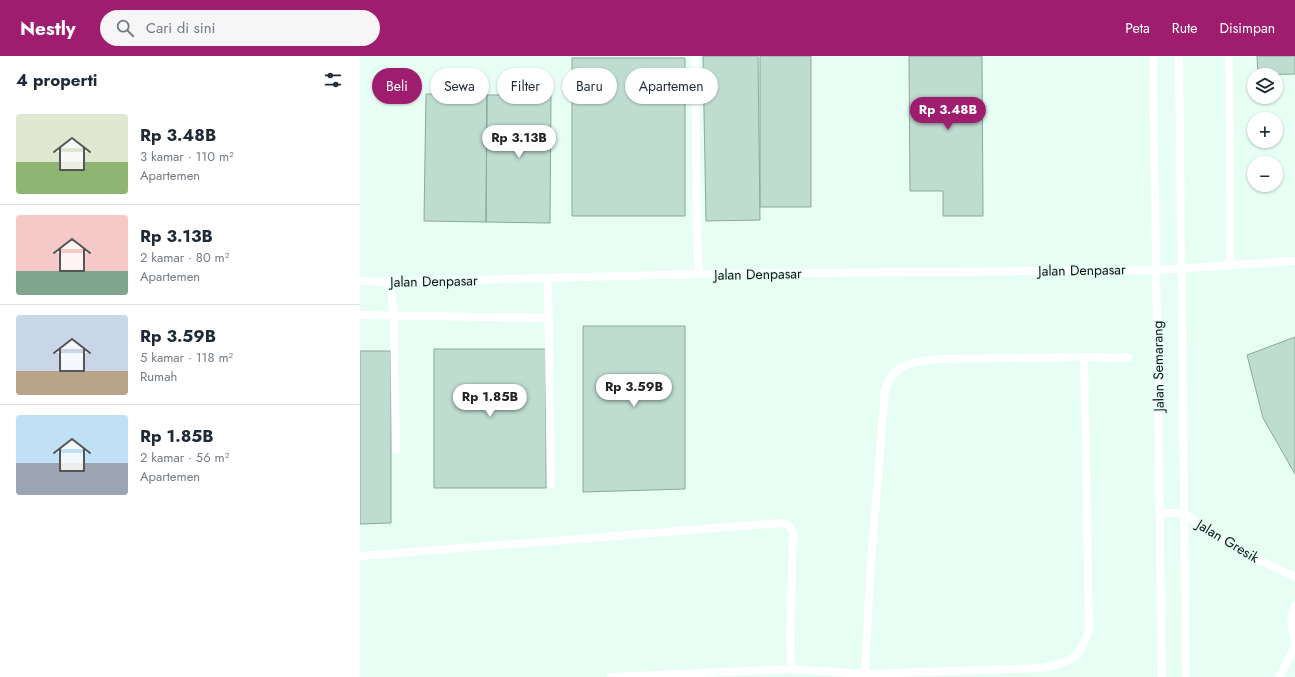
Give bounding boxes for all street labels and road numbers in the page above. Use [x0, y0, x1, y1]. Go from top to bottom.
street label: Jalan Denpasar [1036, 259, 1126, 281]
street label: Jalan Denpasar [712, 263, 802, 285]
street label: Jalan Denpasar [388, 270, 478, 292]
street label: Jalan Semarang [1147, 320, 1169, 414]
street label: Jalan Gresik [1191, 513, 1264, 568]

